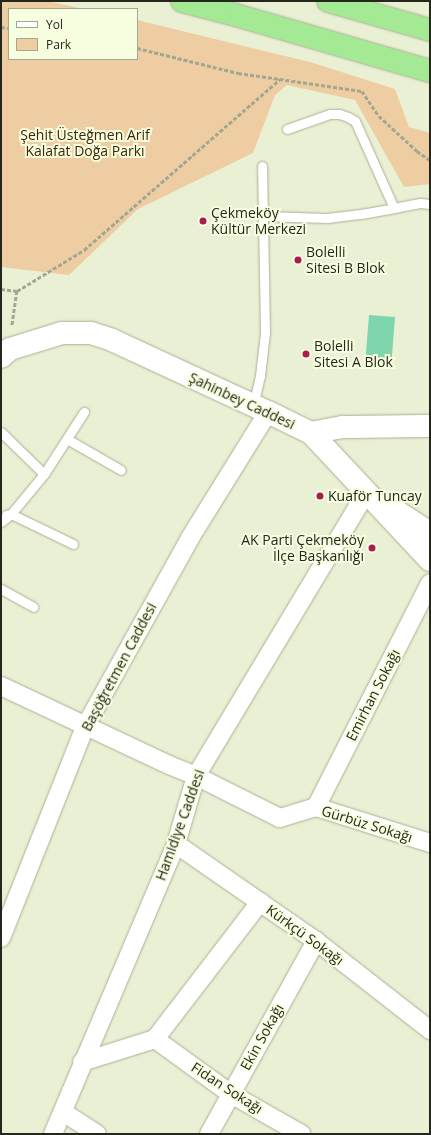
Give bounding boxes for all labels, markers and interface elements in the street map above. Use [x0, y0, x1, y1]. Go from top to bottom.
legend [8, 8, 138, 60]
text: Yol [46, 16, 63, 33]
text: Park [46, 36, 71, 53]
park label: Şehit Üsteğmen Arif Kalafat Doğa Parkı [20, 127, 150, 160]
place label: Çekmeköy Kültür Merkezi [211, 205, 306, 238]
marker: Çekmeköy Kültür Merkezi [198, 216, 208, 226]
place label: Bolelli Sitesi B Blok [306, 244, 385, 276]
marker: Bolelli Sitesi B Blok [293, 255, 303, 265]
place label: Bolelli Sitesi A Blok [314, 338, 393, 370]
marker: Bolelli Sitesi A Blok [301, 349, 311, 359]
street label: Şahinbey Caddesi [186, 369, 298, 433]
place label: Kuaför Tuncay [328, 488, 422, 504]
marker: Kuaför Tuncay [315, 491, 325, 501]
place label: AK Parti Çekmeköy İlçe Başkanlığı [241, 532, 364, 564]
marker: AK Parti Çekmeköy İlçe Başkanlığı [367, 543, 377, 553]
street label: Başöğretmen Caddesi [78, 600, 160, 734]
street label: Emirhan Sokağı [343, 646, 403, 744]
street label: Hamidiye Caddesi [152, 767, 208, 883]
street label: Gürbüz Sokağı [319, 802, 415, 846]
street label: Kürkçü Sokağı [263, 901, 347, 969]
street label: Ekin Sokağı [237, 1001, 287, 1073]
street label: Fidan Sokağı [188, 1059, 266, 1117]

